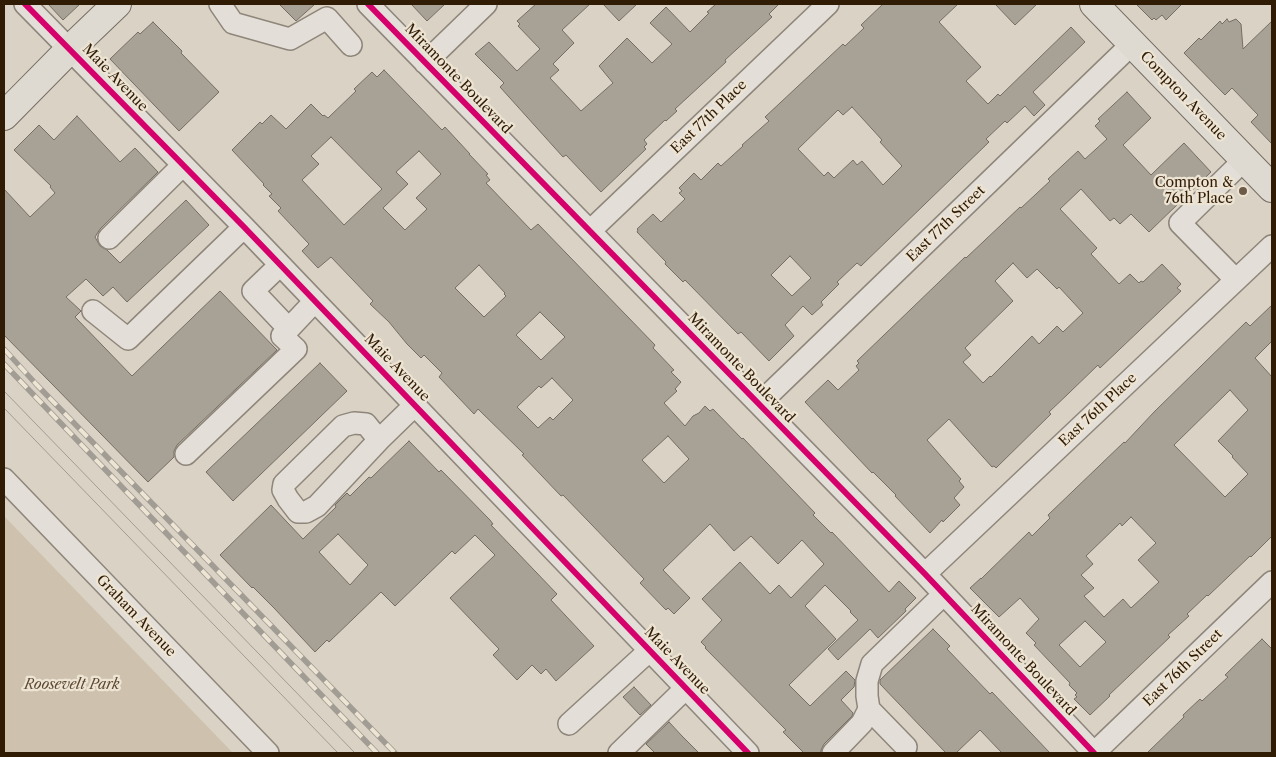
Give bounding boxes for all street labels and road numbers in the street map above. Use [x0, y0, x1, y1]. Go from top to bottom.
street label: Miramonte Boulevard [401, 21, 515, 137]
street label: Maie Avenue [79, 41, 151, 115]
street label: Compton Avenue [1136, 48, 1230, 144]
street label: East 77th Place [668, 77, 750, 157]
street label: East 77th Street [903, 182, 989, 266]
street label: Miramonte Boulevard [684, 310, 798, 426]
street label: Maie Avenue [361, 331, 433, 405]
street label: East 76th Place [1056, 370, 1140, 450]
street label: Graham Avenue [93, 572, 179, 660]
street label: Miramonte Boulevard [967, 601, 1079, 719]
street label: Maie Avenue [641, 624, 713, 698]
street label: East 76th Street [1140, 626, 1226, 710]

